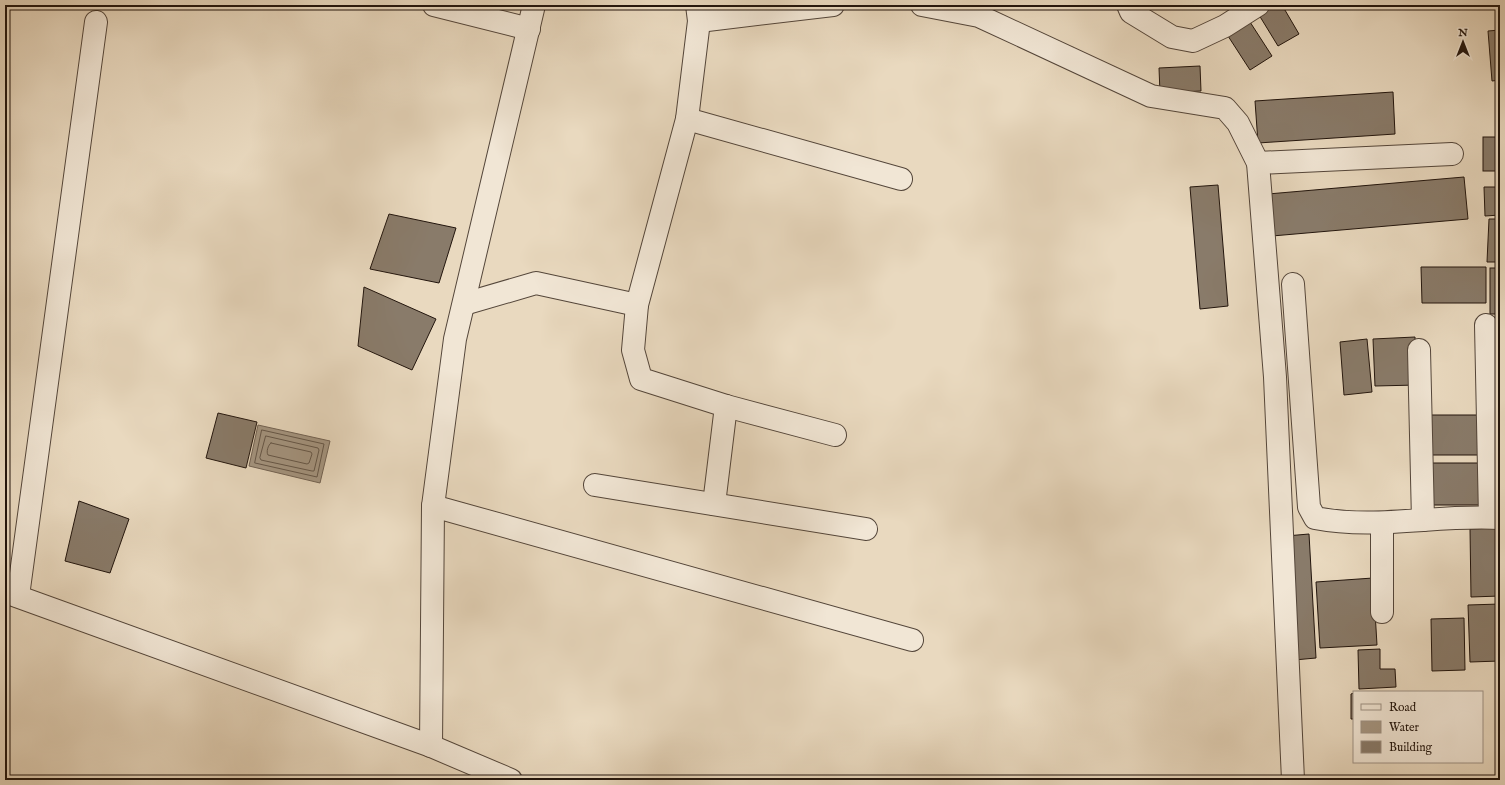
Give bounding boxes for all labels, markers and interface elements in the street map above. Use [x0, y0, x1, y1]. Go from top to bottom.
north arrow [1443, 22, 1483, 62]
text: N [1457, 26, 1468, 40]
legend [1353, 691, 1483, 763]
text: Road [1389, 700, 1417, 715]
text: Water [1389, 720, 1420, 735]
text: Building [1389, 740, 1433, 755]

